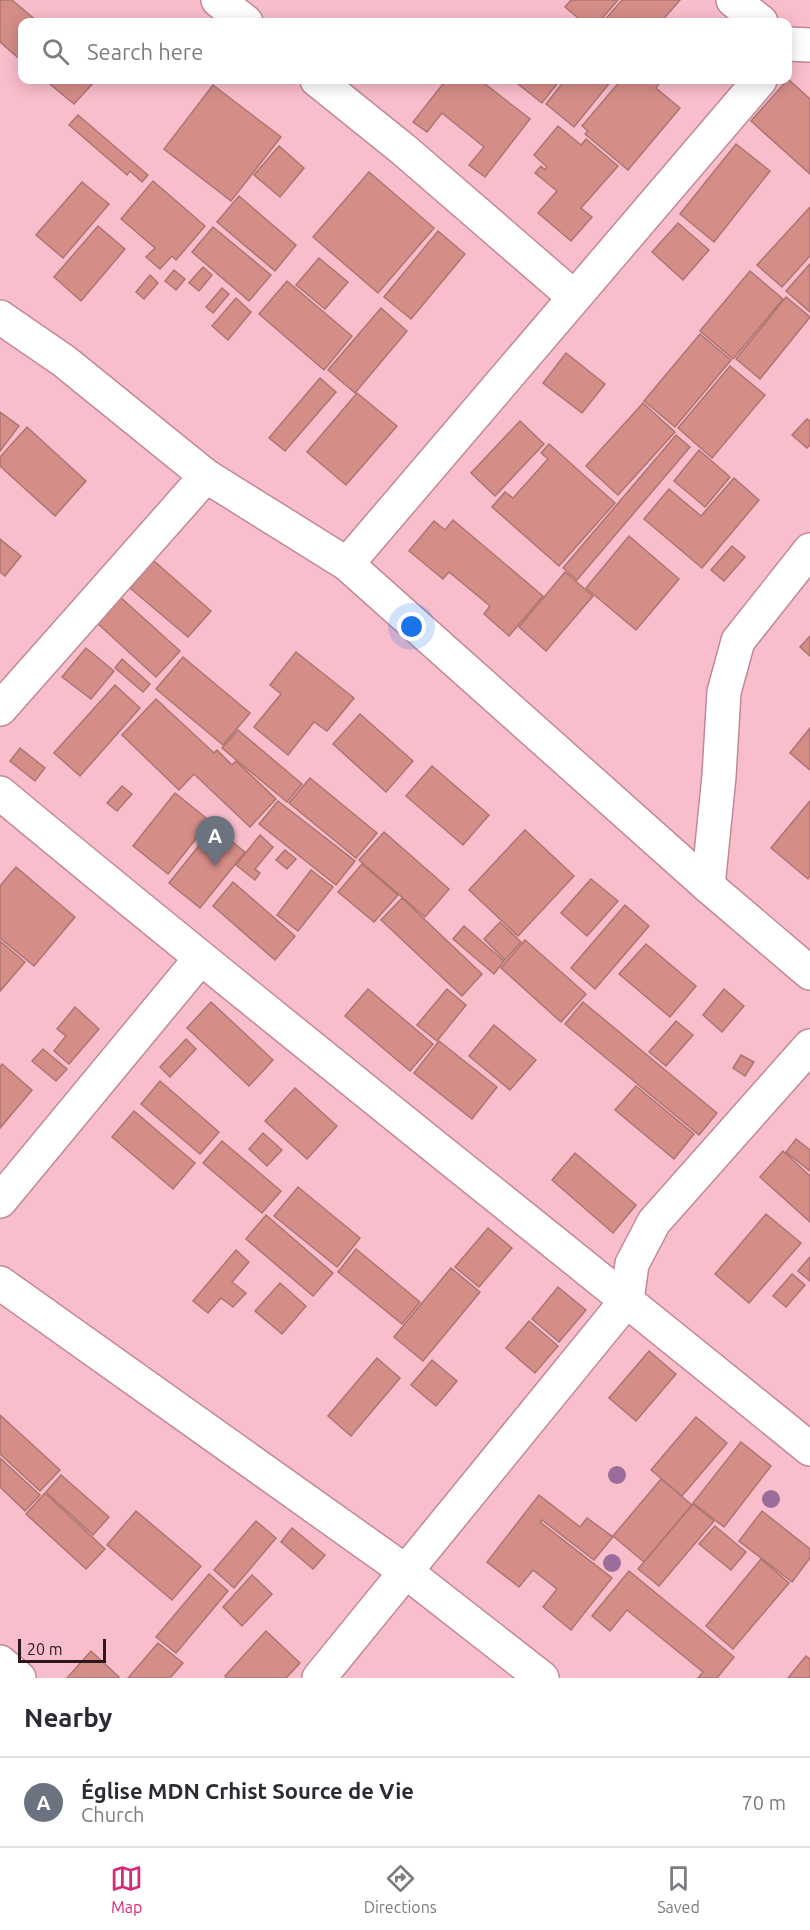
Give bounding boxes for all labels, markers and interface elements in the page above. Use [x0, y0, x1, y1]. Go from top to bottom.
search box [18, 18, 792, 84]
icon: search [39, 35, 72, 68]
text: Search here [87, 39, 203, 64]
your location [397, 612, 426, 641]
pin: A [196, 816, 234, 866]
scale bar [18, 1636, 106, 1664]
text: 20 m [27, 1640, 63, 1658]
text: Nearby [24, 1703, 112, 1732]
text: Église MDN Crhist Source de Vie [81, 1778, 414, 1803]
text: A [36, 1791, 51, 1814]
text: 70 m [742, 1791, 786, 1814]
text: Church [81, 1803, 144, 1826]
tab: Map [110, 1862, 143, 1916]
tab: Directions [364, 1862, 437, 1916]
tab: Saved [657, 1862, 700, 1916]

